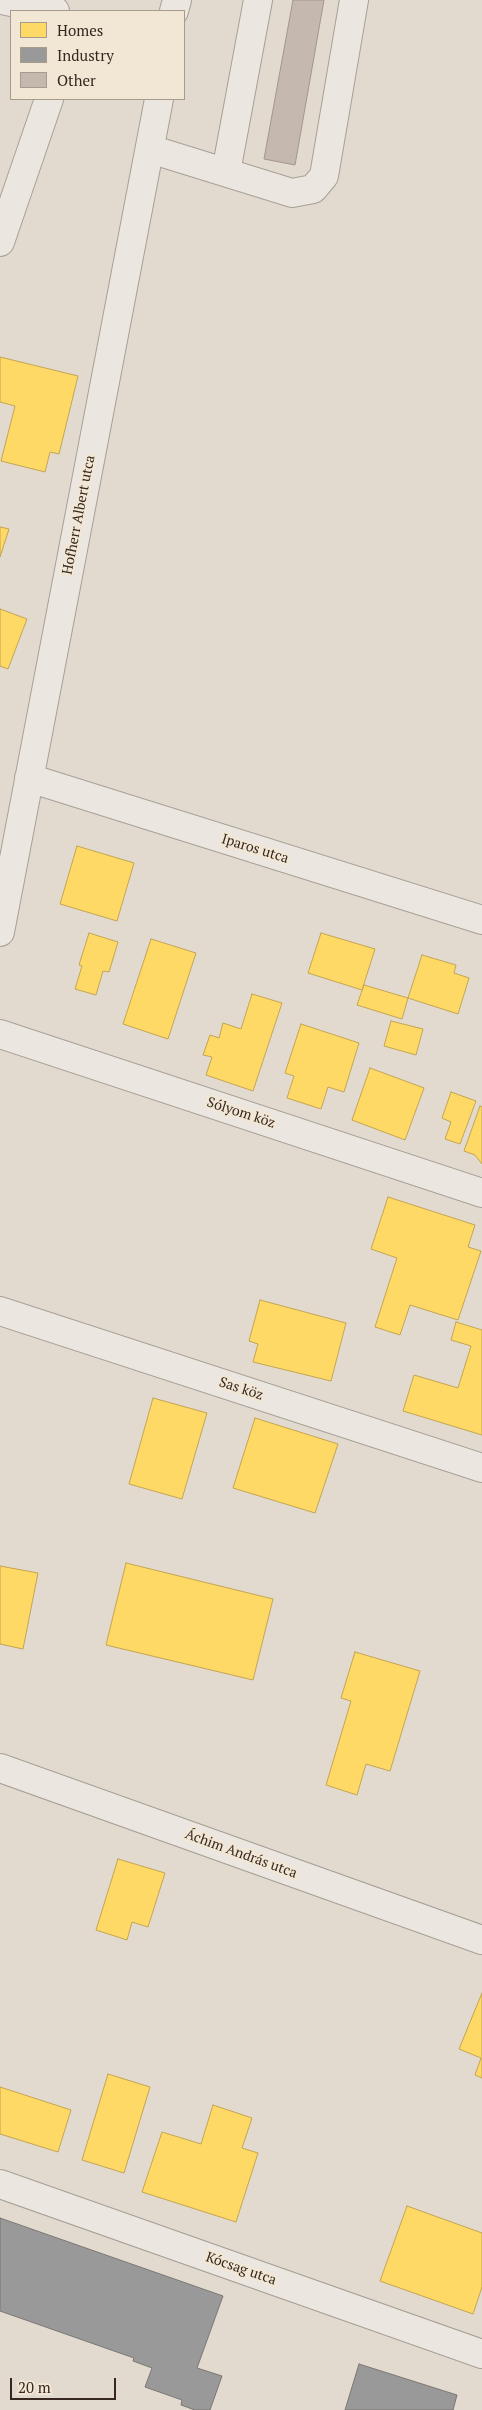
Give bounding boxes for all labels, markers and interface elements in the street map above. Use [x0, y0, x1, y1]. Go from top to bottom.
legend [10, 10, 185, 100]
text: Homes [57, 20, 103, 40]
text: Industry [57, 45, 114, 65]
text: Other [57, 70, 96, 90]
street label: Hofherr Albert utca [59, 454, 99, 576]
street label: Iparos utca [219, 831, 291, 867]
street label: Sólyom köz [205, 1094, 277, 1132]
street label: Sas köz [217, 1374, 265, 1404]
street label: Áchim András utca [183, 1826, 299, 1882]
street label: Kócsag utca [204, 2249, 278, 2289]
scale bar [12, 2368, 119, 2400]
text: 20 m [18, 2377, 51, 2397]

